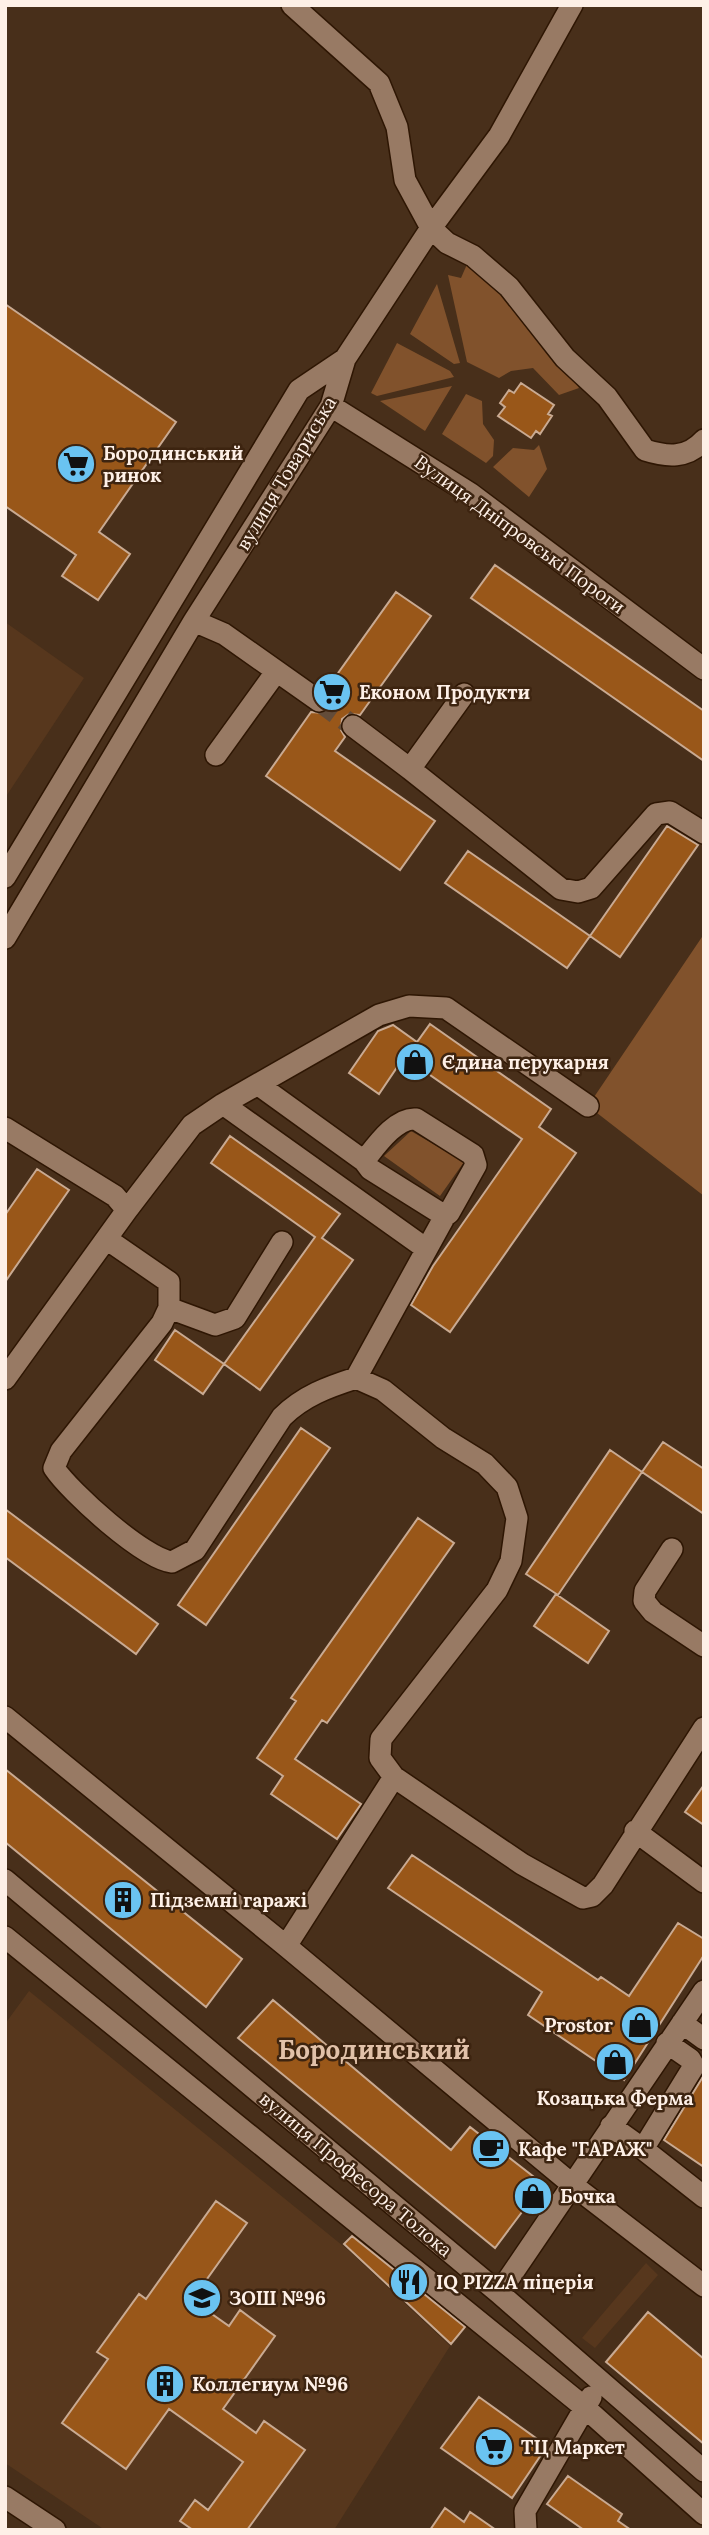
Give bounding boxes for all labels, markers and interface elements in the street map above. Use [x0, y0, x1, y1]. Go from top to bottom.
street label: вулиця Товариська [231, 392, 341, 554]
place label: Бородинський ринок [103, 441, 243, 487]
supermarket icon: Бородинський ринок [55, 443, 97, 485]
street label: Вулиця Дніпровські Пороги [410, 450, 630, 619]
supermarket icon: Економ Продукти [311, 671, 353, 713]
place label: Економ Продукти [359, 680, 530, 704]
shop icon: Єдина перукарня [394, 1041, 436, 1083]
place label: Єдина перукарня [442, 1050, 609, 1074]
building icon: Підземні гаражі [102, 1879, 144, 1921]
place label: Підземні гаражі [150, 1888, 307, 1912]
shop icon: Prostor [619, 2004, 661, 2046]
place label: Prostor [544, 2013, 613, 2037]
district label: Бородинський [278, 2033, 470, 2066]
shop icon: Козацька Ферма [594, 2041, 636, 2083]
street label: вулиця Професора Толока [255, 2086, 457, 2262]
place label: Козацька Ферма [537, 2086, 693, 2110]
cafe icon: Кафе "ГАРАЖ" [470, 2128, 512, 2170]
place label: Кафе "ГАРАЖ" [518, 2137, 652, 2161]
shop icon: Бочка [512, 2175, 554, 2217]
place label: Бочка [560, 2184, 616, 2208]
restaurant icon: IQ PIZZA піцерія [388, 2261, 430, 2303]
place label: IQ PIZZA піцерія [436, 2270, 594, 2294]
school or university icon: ЗОШ №96 [181, 2277, 223, 2319]
place label: ЗОШ №96 [229, 2286, 326, 2310]
building icon: Коллегиум №96 [144, 2363, 186, 2405]
place label: Коллегиум №96 [192, 2372, 348, 2396]
supermarket icon: ТЦ Маркет [473, 2426, 515, 2468]
place label: ТЦ Маркет [521, 2435, 625, 2459]

